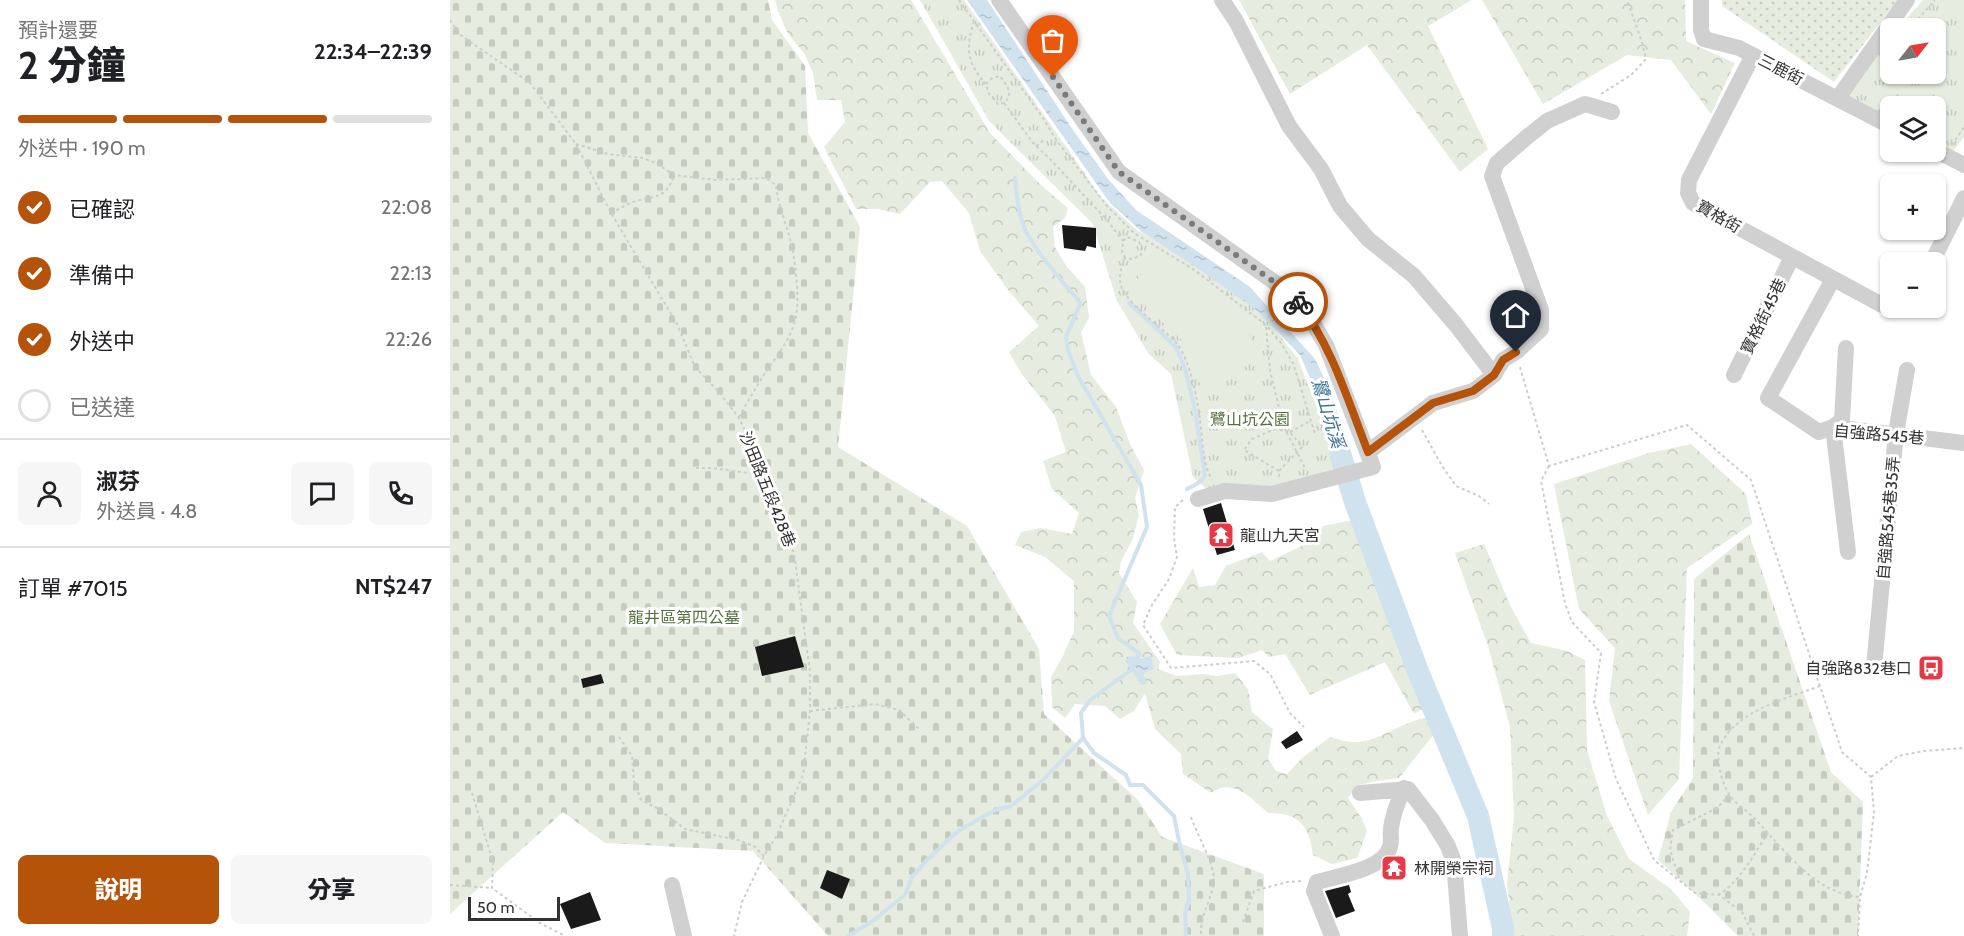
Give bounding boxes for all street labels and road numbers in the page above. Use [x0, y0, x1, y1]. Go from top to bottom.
street label: 三鹿街 [1755, 50, 1806, 89]
street label: 寶格街 [1693, 196, 1744, 237]
street label: 寶格街45巷 [1737, 275, 1790, 357]
street label: 自強路545巷 [1833, 421, 1925, 448]
street label: 沙田路五段428巷 [736, 428, 799, 550]
street label: 自強路545巷35弄 [1874, 456, 1903, 581]

